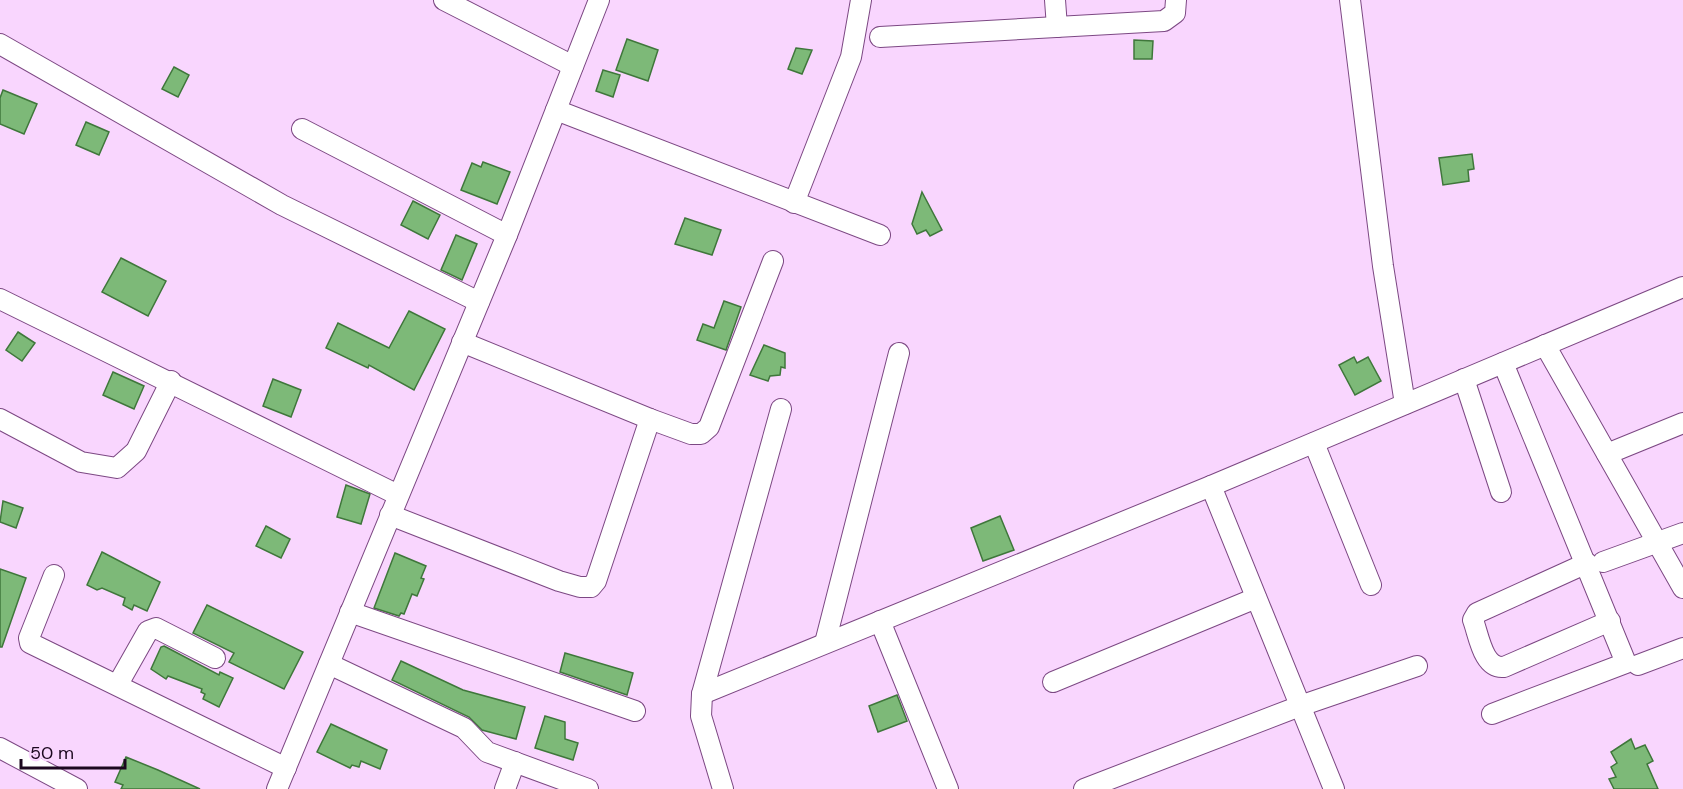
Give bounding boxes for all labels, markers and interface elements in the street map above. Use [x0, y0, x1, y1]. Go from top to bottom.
scale bar [21, 732, 124, 770]
text: 50 m [30, 741, 74, 765]

